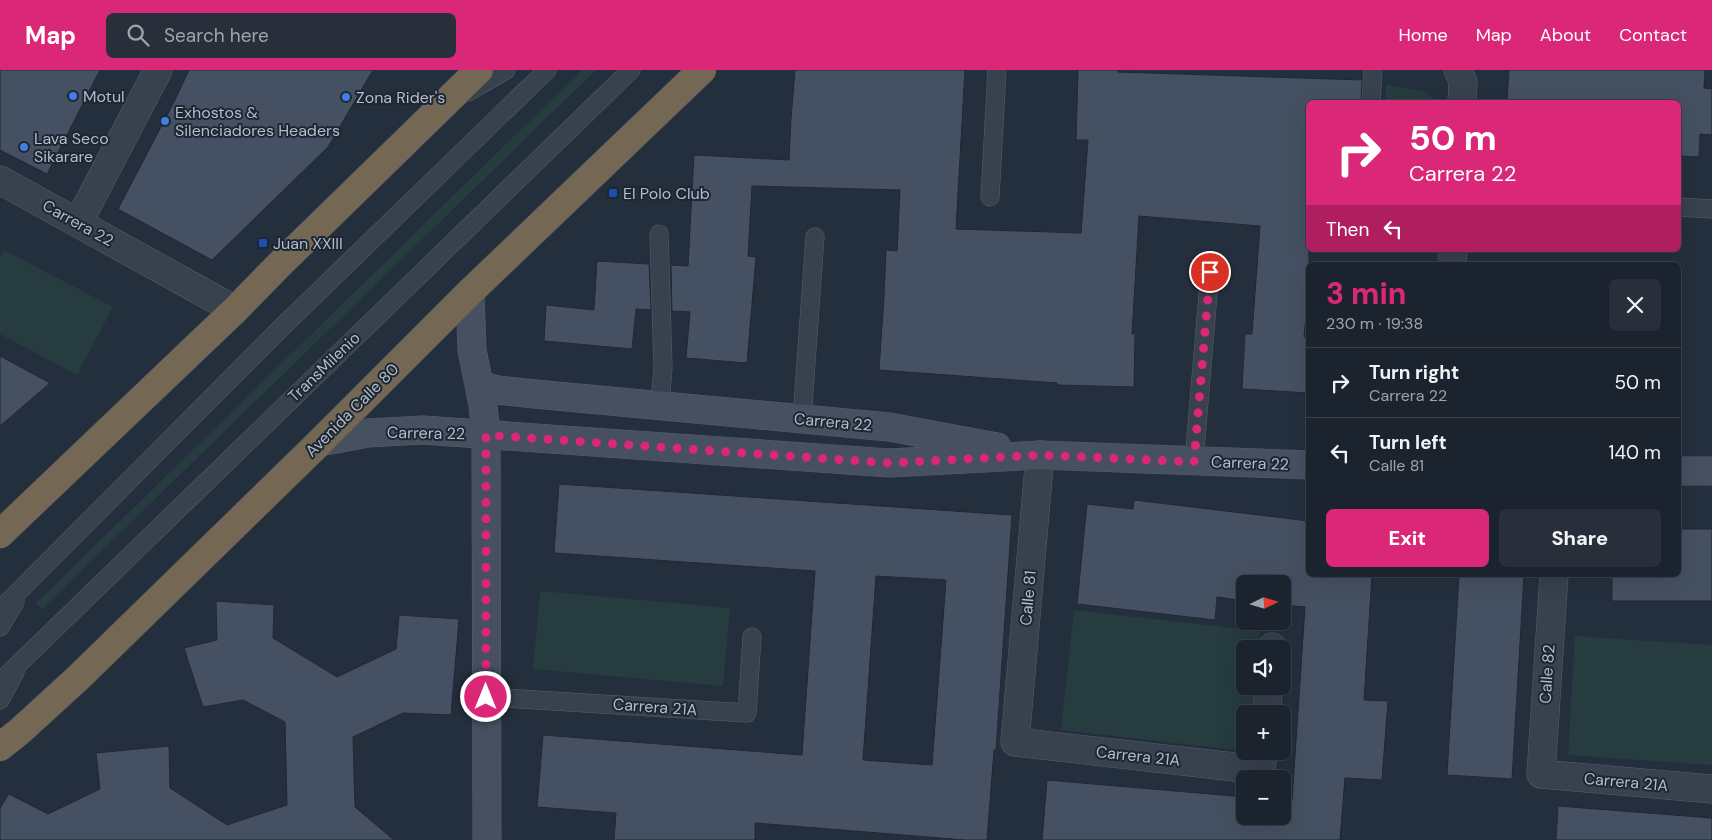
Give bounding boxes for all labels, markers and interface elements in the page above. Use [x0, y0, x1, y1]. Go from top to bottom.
search box [106, 13, 456, 58]
text: Map [25, 20, 76, 51]
icon: search [124, 21, 152, 49]
text: Search here [164, 23, 269, 48]
text: Home [1398, 23, 1448, 47]
text: Map [1476, 23, 1512, 47]
text: About [1540, 23, 1591, 47]
text: Contact [1619, 23, 1687, 47]
place label: Motul [83, 86, 125, 107]
place label: Zona Rider's [356, 87, 445, 108]
marker: Motul [67, 90, 79, 102]
marker: Zona Rider's [340, 91, 352, 103]
place label: Exhostos & Silenciadores Headers [175, 102, 340, 141]
marker: Exhostos & Silenciadores Headers [159, 115, 171, 127]
text: 50 m [1409, 115, 1497, 161]
icon: right [1326, 120, 1391, 185]
place label: Lava Seco Sikarare [34, 128, 109, 167]
marker: Lava Seco Sikarare [18, 141, 30, 153]
text: Carrera 22 [1409, 159, 1516, 188]
place label: El Polo Club [623, 183, 710, 204]
marker: El Polo Club [607, 187, 619, 199]
street label: Carrera 22 [39, 195, 117, 251]
icon: left [1379, 215, 1407, 243]
text: Then [1326, 217, 1369, 242]
place label: Juan XXIII [273, 233, 343, 254]
marker: Juan XXIII [257, 237, 269, 249]
pin [1189, 251, 1231, 293]
icon: arrive [1196, 258, 1224, 286]
text: 3 min [1326, 274, 1406, 313]
button: close [1609, 279, 1661, 331]
text: 230 m · 19:38 [1326, 313, 1423, 334]
street label: TransMilenio [283, 327, 365, 407]
street label: Avenida Calle 80 [301, 359, 403, 461]
text: Turn right [1369, 360, 1459, 385]
icon: right [1326, 369, 1354, 397]
text: 50 m [1614, 370, 1661, 395]
text: Carrera 22 [1369, 385, 1447, 406]
street label: Carrera 22 [793, 408, 873, 436]
street label: Carrera 22 [387, 422, 465, 444]
text: Turn left [1369, 430, 1447, 455]
icon: left [1326, 439, 1354, 467]
text: 140 m [1609, 440, 1661, 465]
street label: Carrera 22 [1211, 451, 1289, 475]
text: Calle 81 [1369, 455, 1424, 476]
button: Exit [1326, 509, 1489, 567]
button: Share [1499, 509, 1661, 567]
street label: Calle 81 [1015, 570, 1041, 626]
north arrow [1236, 575, 1291, 630]
map controls [1236, 575, 1291, 825]
button: sound [1236, 640, 1291, 695]
street label: Calle 82 [1534, 644, 1560, 704]
position arrow [459, 670, 511, 722]
street label: Carrera 21A [612, 694, 698, 720]
button: + [1236, 705, 1291, 760]
street label: Carrera 21A [1095, 741, 1181, 771]
street label: Carrera 21A [1583, 768, 1669, 796]
button: − [1236, 770, 1291, 825]

